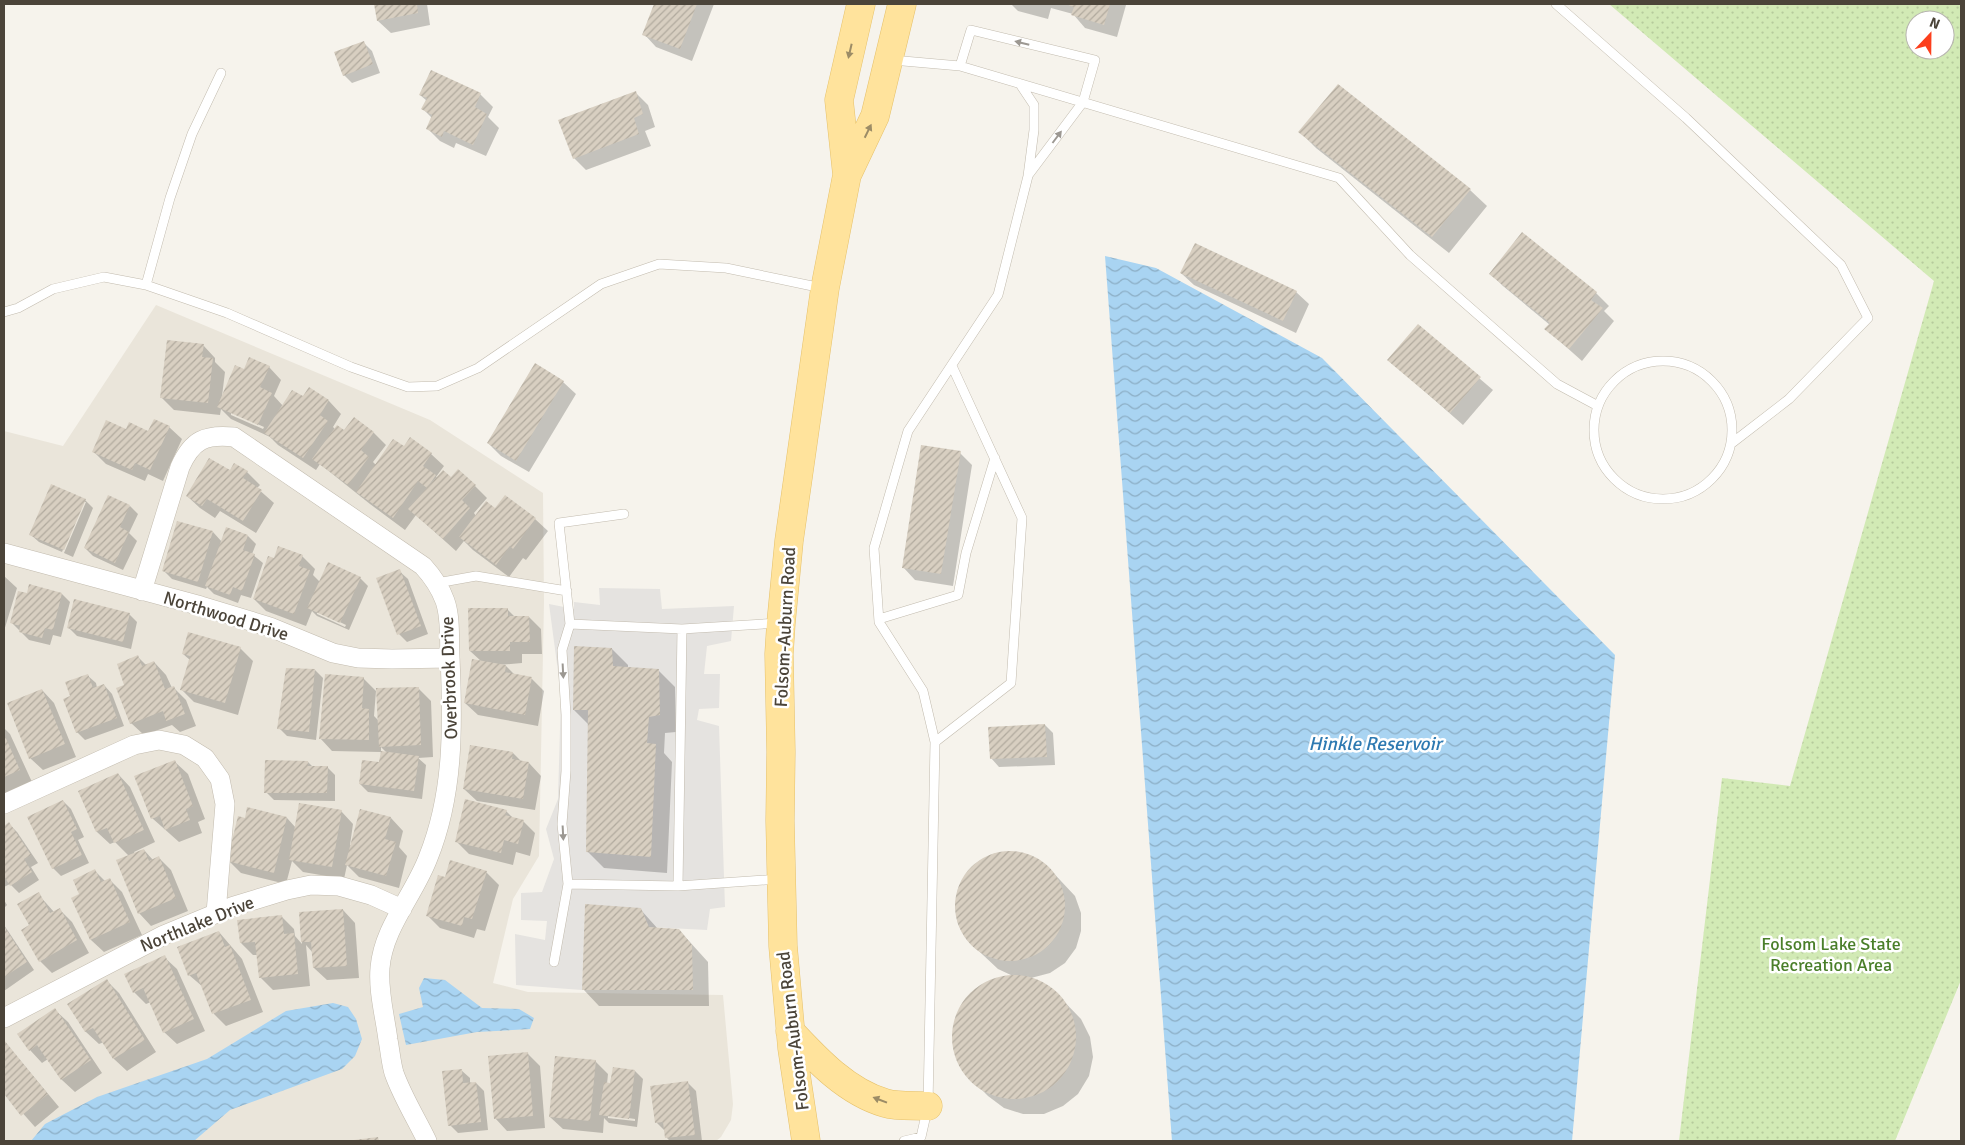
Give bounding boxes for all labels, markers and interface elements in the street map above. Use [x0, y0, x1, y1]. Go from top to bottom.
north arrow [1905, 10, 1955, 60]
text: N [1927, 14, 1942, 33]
one-way arrow [1015, 38, 1030, 46]
one-way arrow [846, 44, 854, 59]
one-way arrow [864, 124, 872, 138]
one-way arrow [1052, 130, 1062, 144]
street label: Folsom-Auburn Road [770, 546, 800, 708]
street label: Northwood Drive [161, 587, 291, 645]
street label: Overbrook Drive [436, 616, 462, 740]
one-way arrow [560, 663, 568, 679]
water label: Hinkle Reservoir [1308, 732, 1445, 756]
one-way arrow [559, 826, 567, 842]
street label: Northlake Drive [137, 891, 257, 957]
park label: Folsom Lake State Recreation Area [1761, 933, 1901, 976]
street label: Folsom-Auburn Road [772, 950, 814, 1112]
one-way arrow [872, 1096, 887, 1104]

